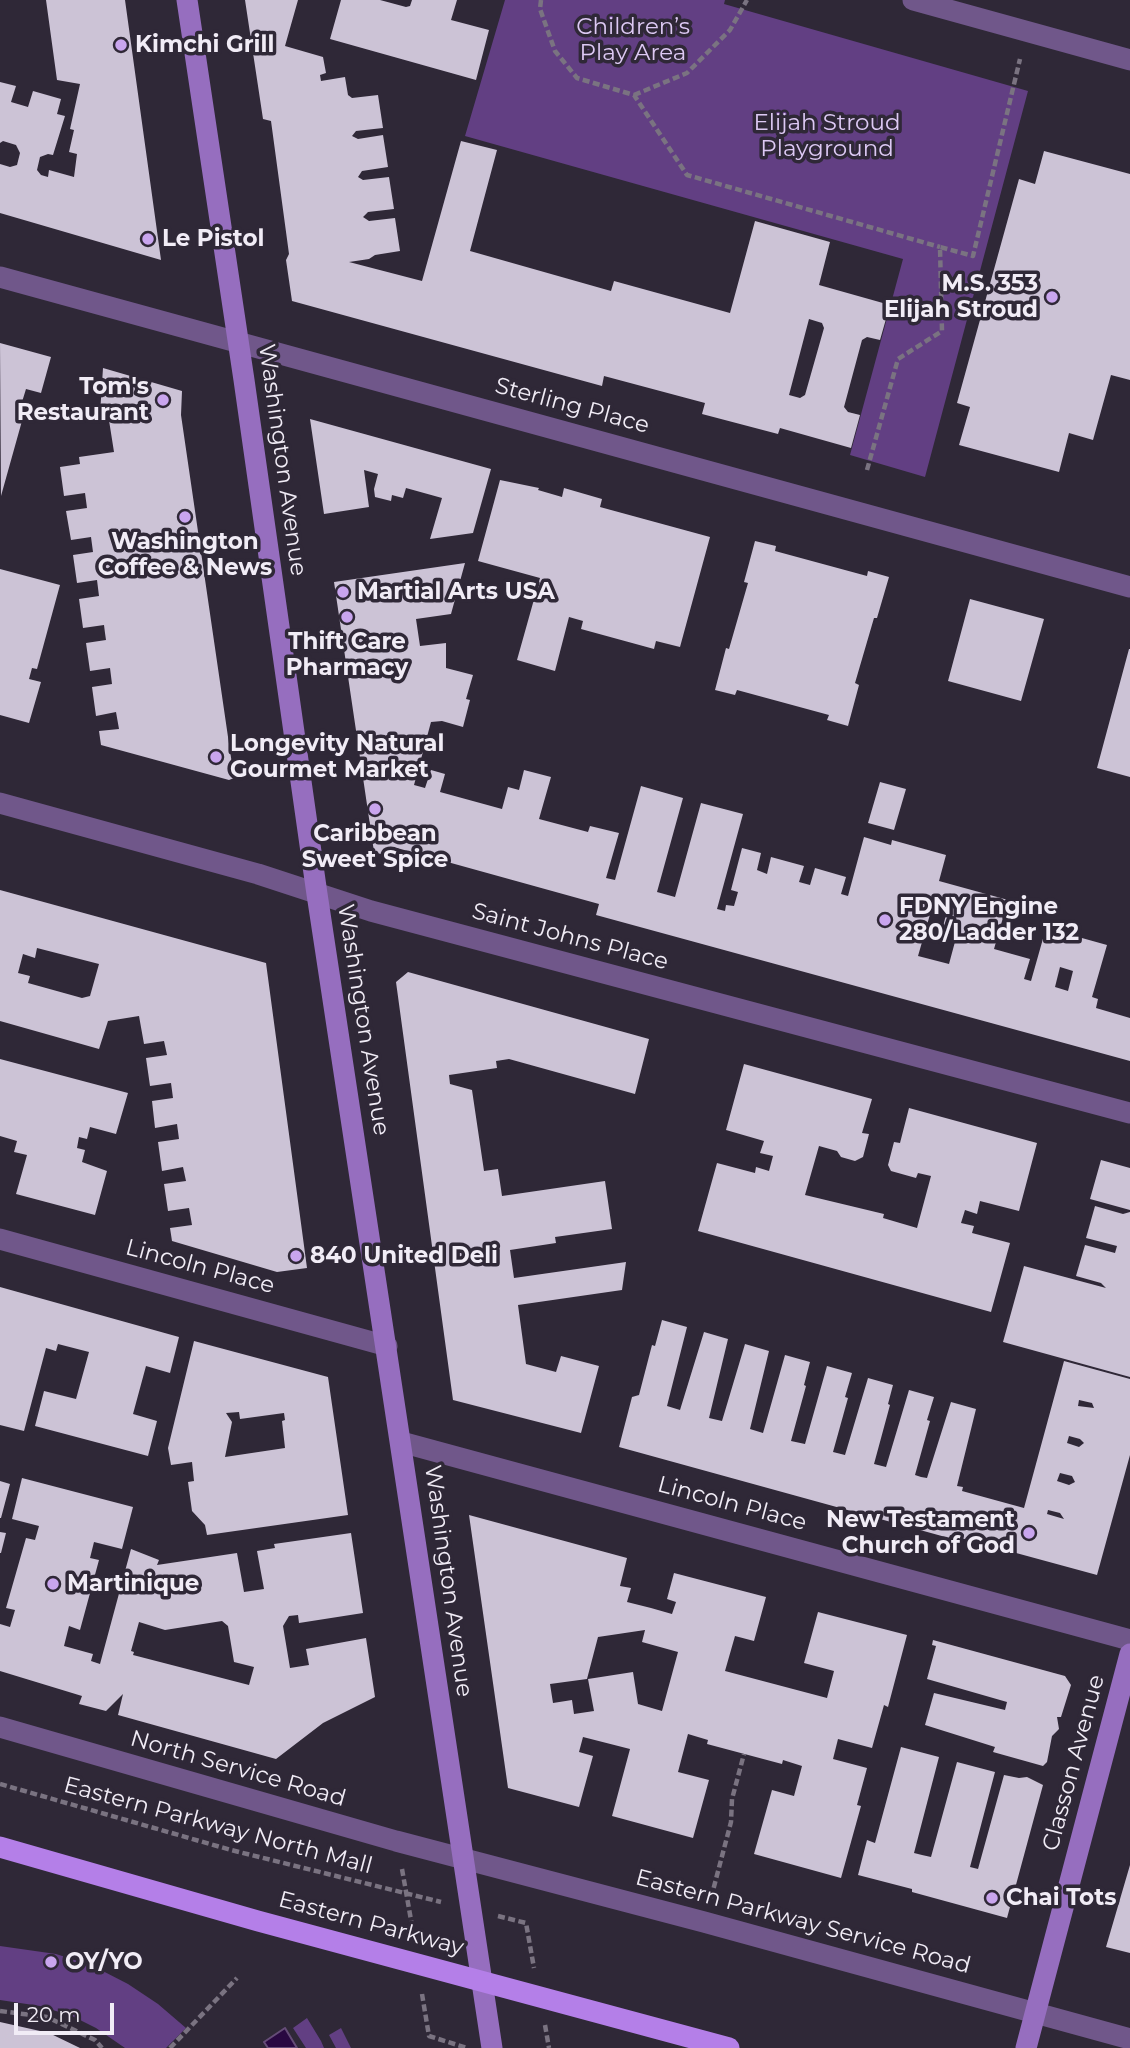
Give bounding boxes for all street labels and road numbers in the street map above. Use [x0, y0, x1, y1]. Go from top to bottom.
street label: Washington Avenue [252, 342, 312, 578]
street label: Sterling Place [492, 372, 652, 440]
street label: Saint Johns Place [469, 898, 671, 976]
street label: Washington Avenue [331, 902, 395, 1138]
street label: Lincoln Place [122, 1234, 278, 1300]
street label: Washington Avenue [418, 1463, 478, 1699]
street label: Lincoln Place [654, 1471, 810, 1537]
street label: Classon Avenue [1037, 1672, 1111, 1854]
street label: North Service Road [127, 1725, 349, 1813]
street label: Eastern Parkway North Mall [61, 1771, 375, 1881]
street label: Eastern Parkway Service Road [632, 1864, 974, 1980]
street label: Eastern Parkway [275, 1886, 467, 1962]

